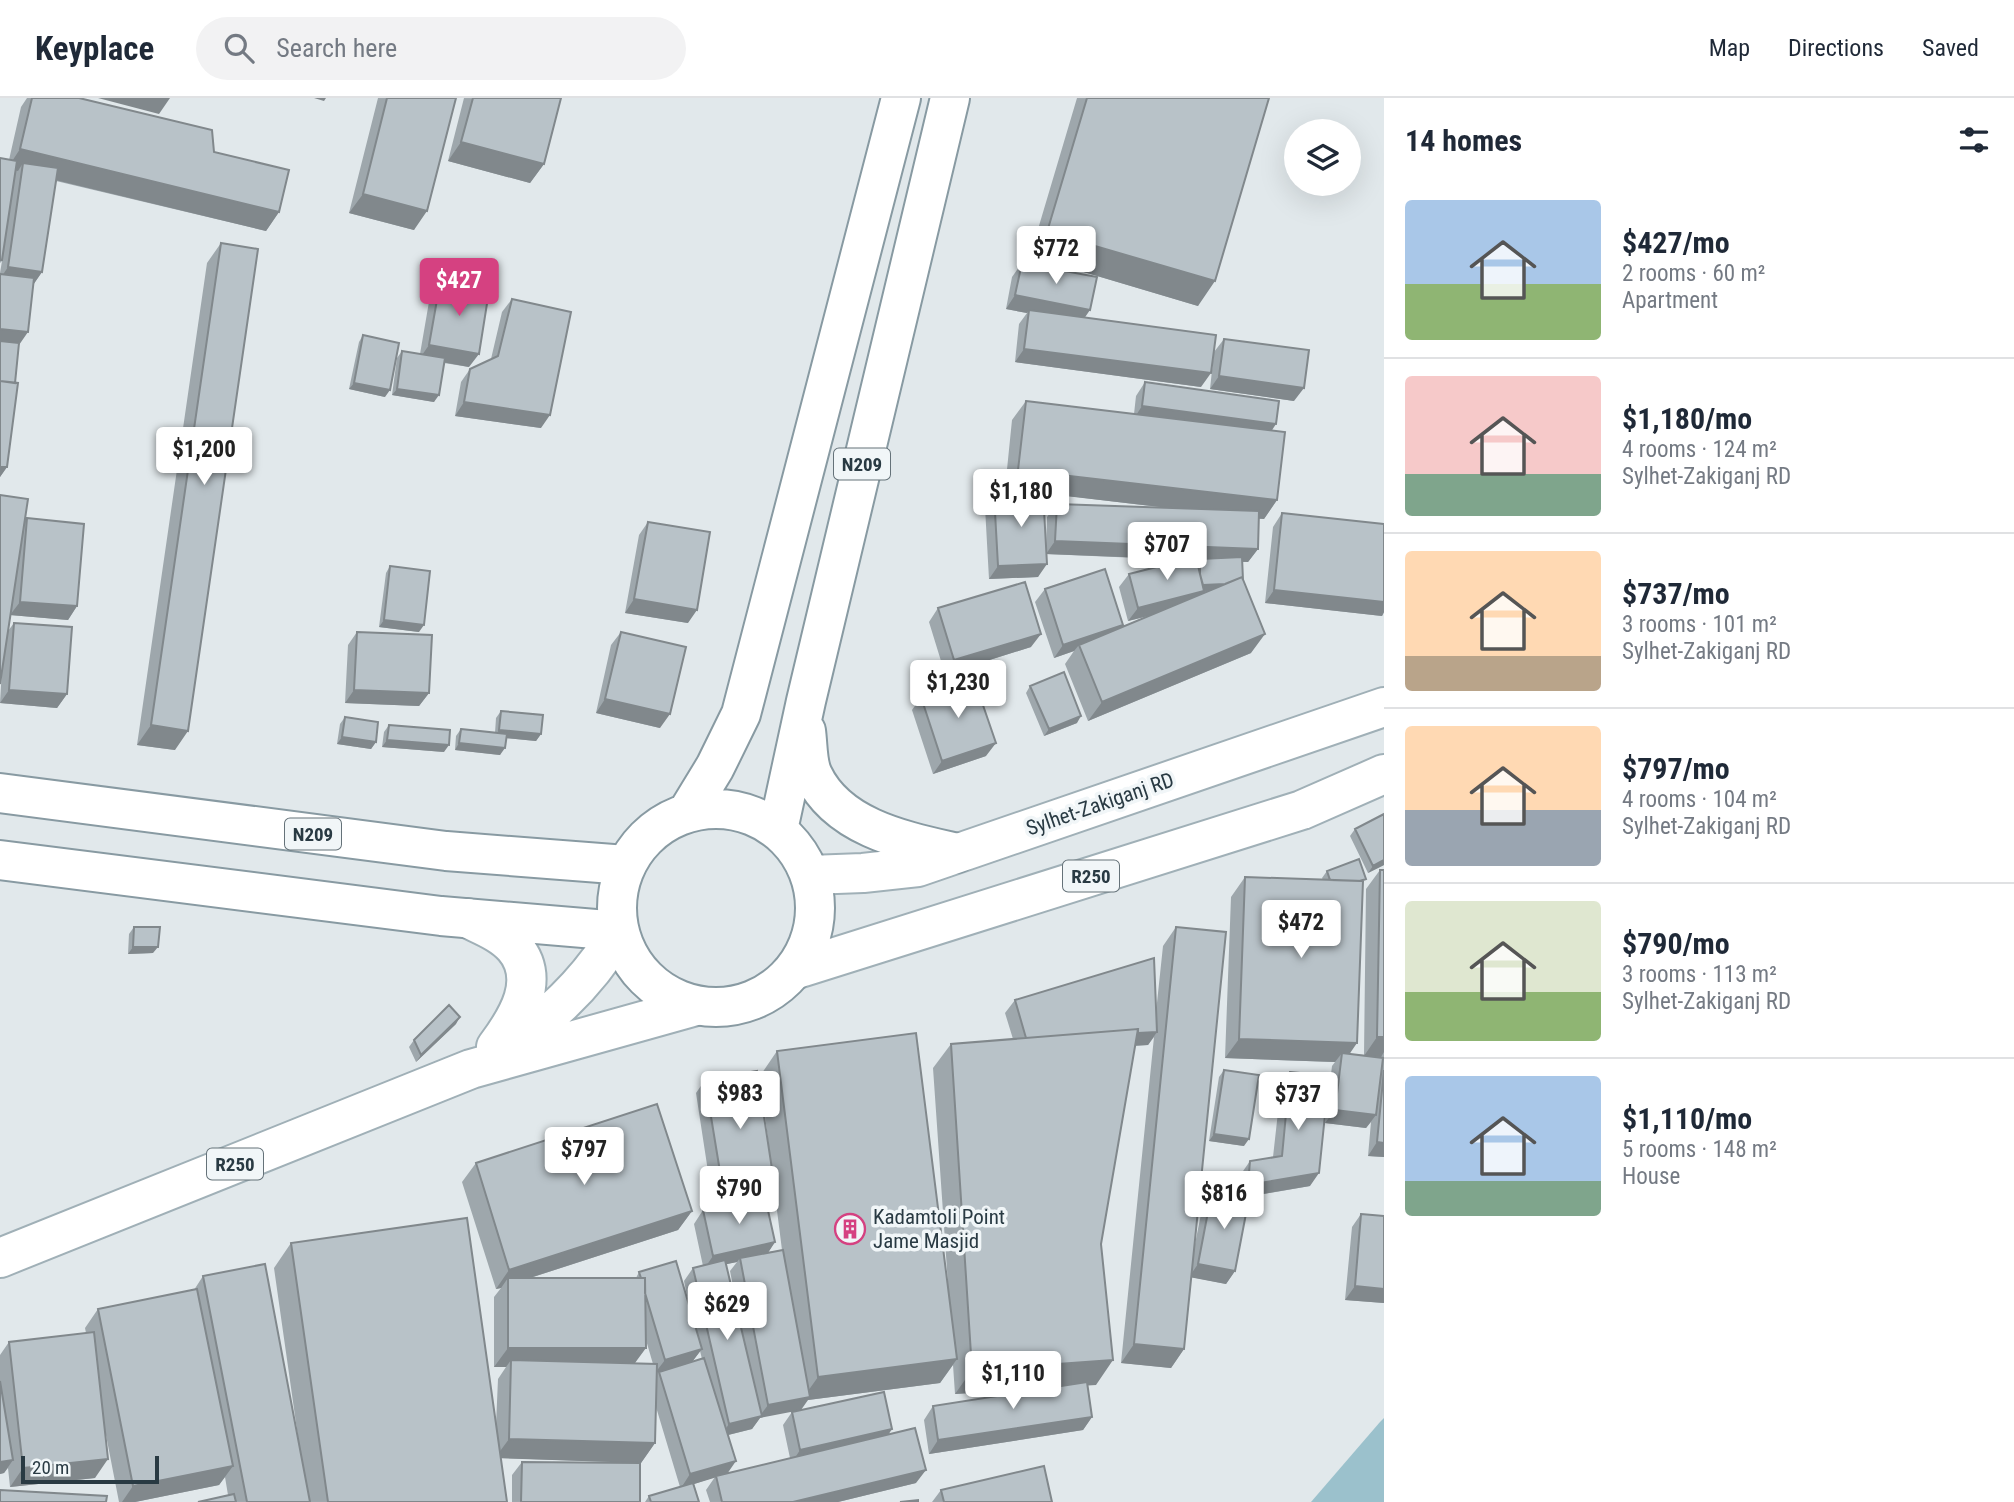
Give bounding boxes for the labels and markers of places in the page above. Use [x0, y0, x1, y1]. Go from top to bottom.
pin: $772 [1015, 226, 1097, 286]
pin: $427 [418, 258, 500, 318]
pin: $1,200 [147, 428, 261, 487]
pin: $1,180 [964, 470, 1078, 529]
pin: $707 [1126, 522, 1208, 582]
pin: $1,230 [901, 660, 1015, 720]
pin: $472 [1260, 900, 1342, 960]
pin: $983 [699, 1072, 781, 1131]
pin: $737 [1257, 1072, 1339, 1132]
pin: $797 [543, 1128, 625, 1187]
pin: $790 [698, 1166, 780, 1226]
pin: $816 [1183, 1172, 1265, 1231]
place label: Kadamtoli Point Jame Masjid [873, 1205, 1005, 1253]
building icon: Kadamtoli Point Jame Masjid [833, 1212, 867, 1246]
pin: $629 [686, 1282, 768, 1342]
pin: $1,110 [956, 1352, 1070, 1411]

